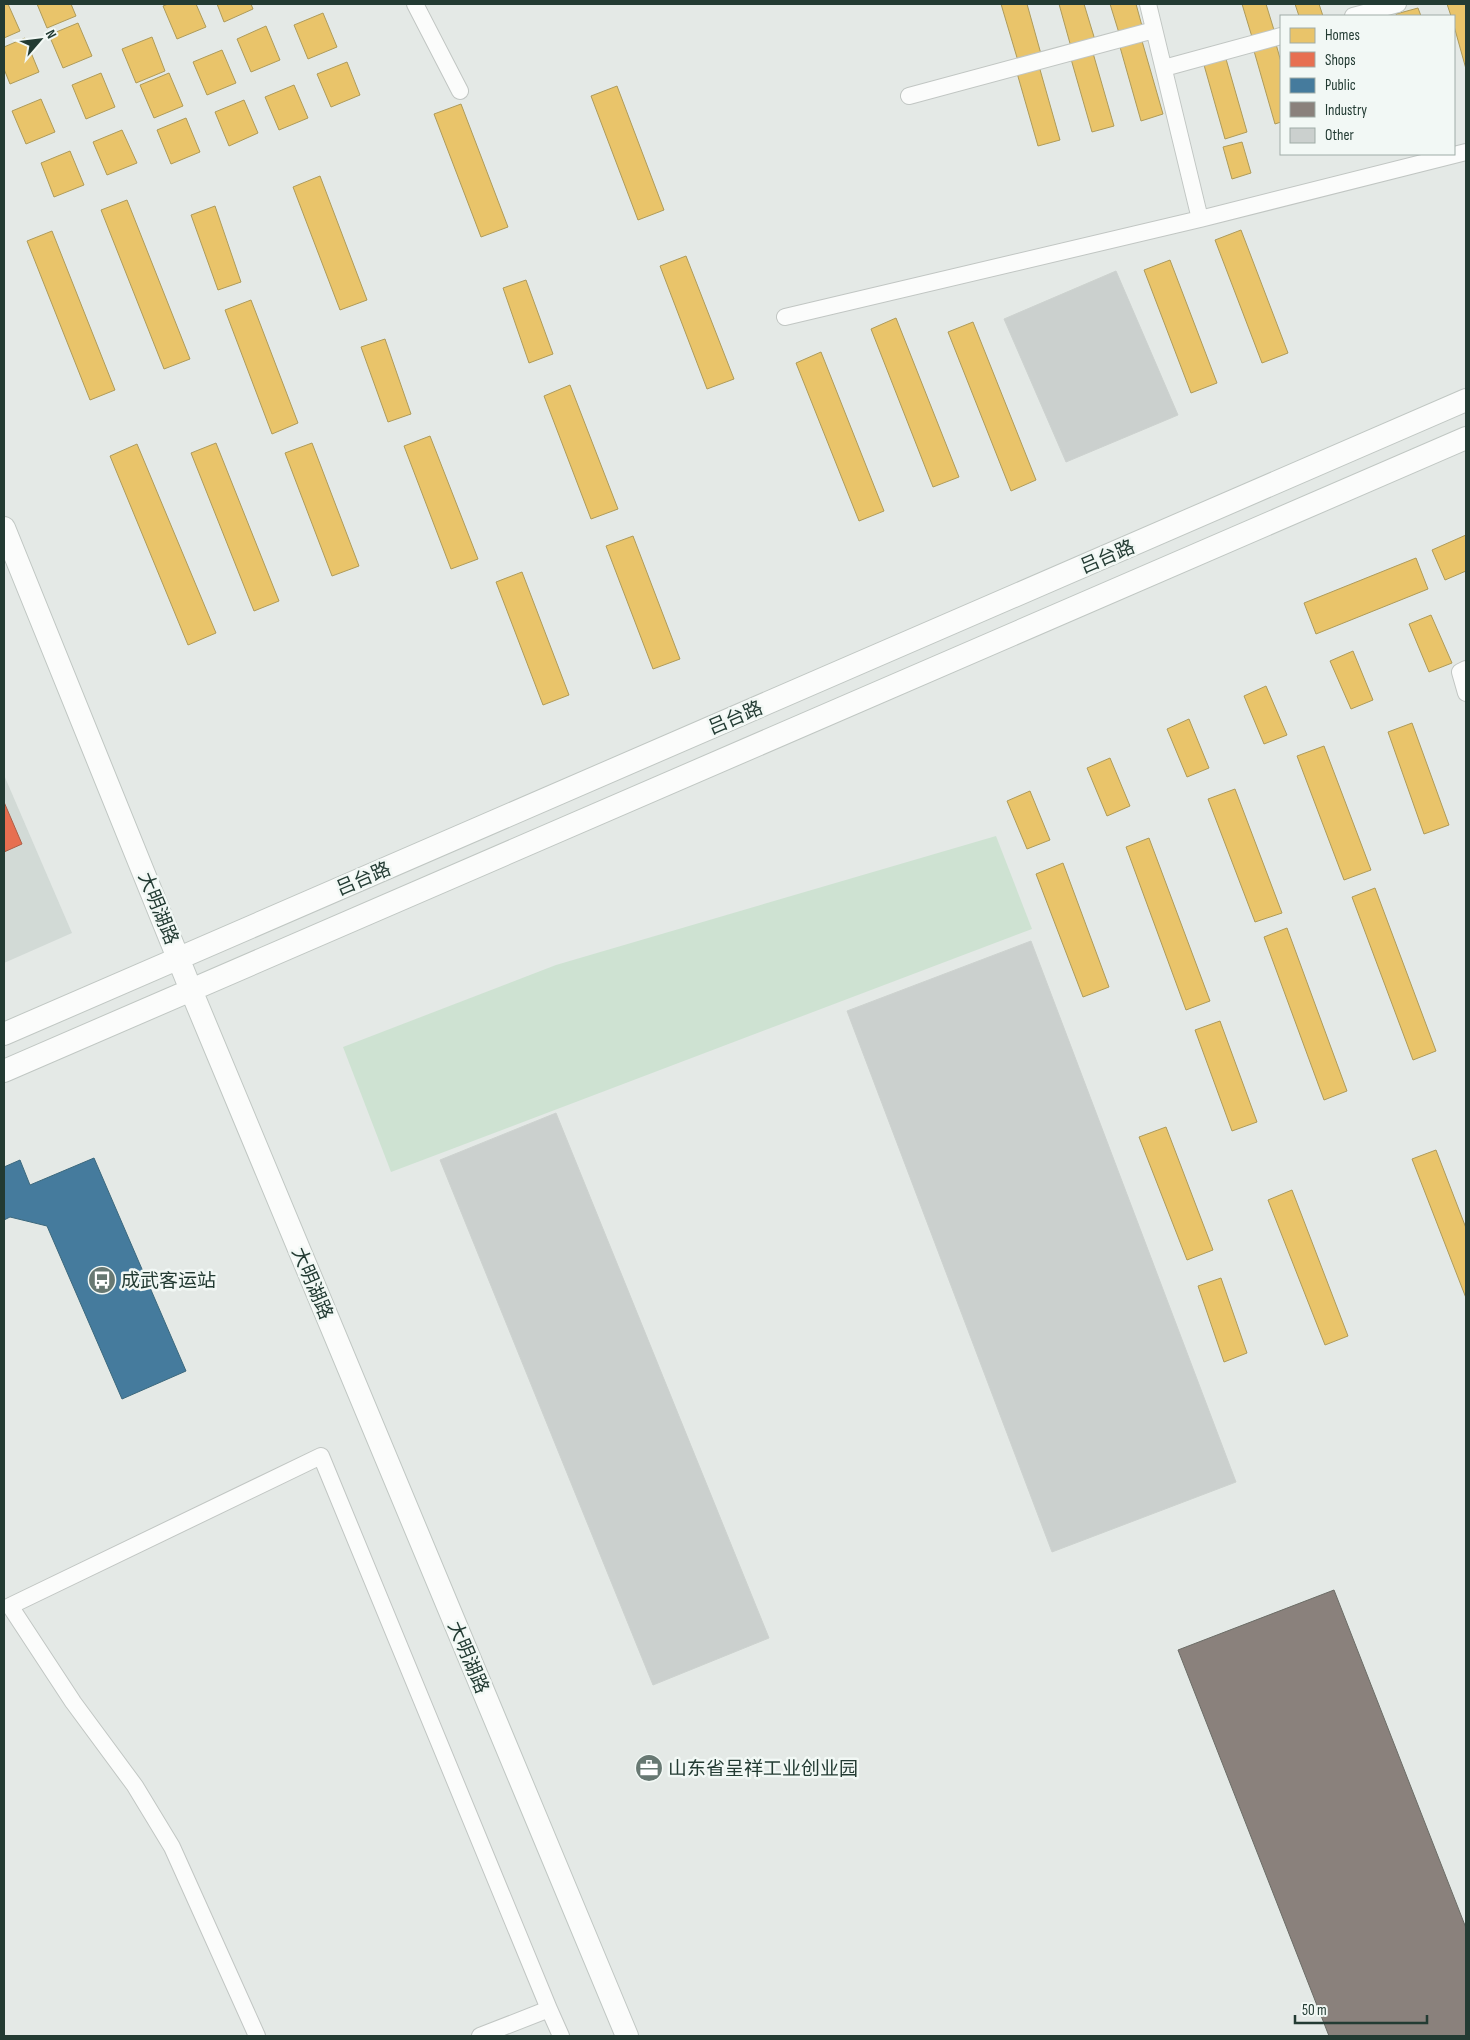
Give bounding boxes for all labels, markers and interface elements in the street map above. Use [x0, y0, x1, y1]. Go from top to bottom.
north arrow [15, 15, 65, 65]
legend [1280, 15, 1455, 155]
text: Homes [1325, 26, 1360, 45]
text: N [42, 27, 60, 41]
text: Shops [1325, 51, 1356, 70]
text: Public [1325, 76, 1356, 95]
text: Industry [1325, 101, 1367, 120]
text: Other [1325, 126, 1354, 145]
street label: 吕台路 [1077, 536, 1138, 579]
street label: 吕台路 [705, 697, 766, 740]
street label: 吕台路 [333, 858, 394, 901]
street label: 大明湖路 [133, 869, 183, 948]
street label: 大明湖路 [286, 1244, 337, 1323]
bus stop icon: 成武客运站 [87, 1265, 117, 1295]
place label: 成武客运站 [121, 1270, 216, 1293]
street label: 大明湖路 [442, 1618, 493, 1697]
office icon: 山东省呈祥工业创业园 [634, 1753, 664, 1783]
place label: 山东省呈祥工业创业园 [668, 1758, 858, 1781]
scale bar [1295, 1992, 1428, 2024]
text: 50 m [1302, 2001, 1327, 2020]

